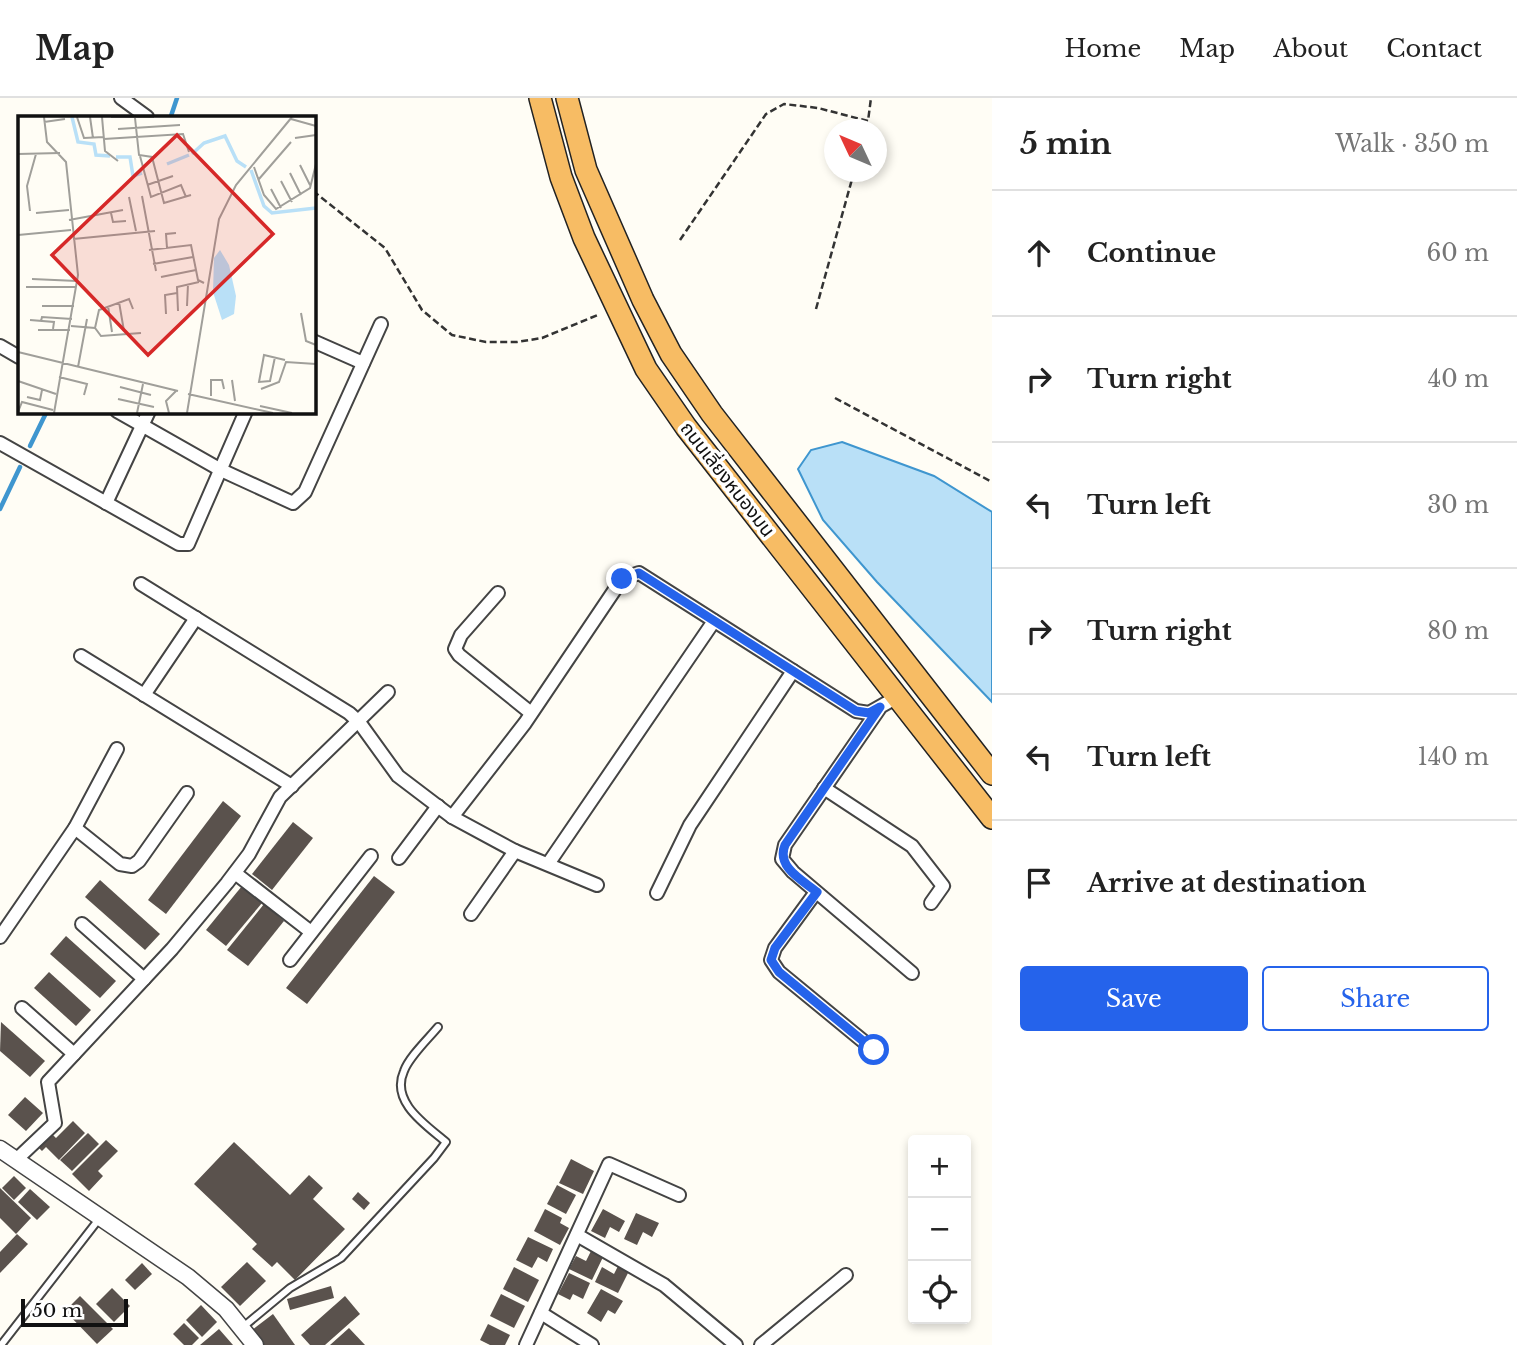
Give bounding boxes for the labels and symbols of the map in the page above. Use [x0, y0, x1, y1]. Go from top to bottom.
inset map [18, 116, 315, 413]
north arrow [824, 119, 887, 182]
street label: ถนนเลี่ยงหนองมน [676, 416, 781, 541]
route end [606, 563, 637, 594]
route start [858, 1034, 889, 1065]
scale bar [21, 1296, 128, 1328]

